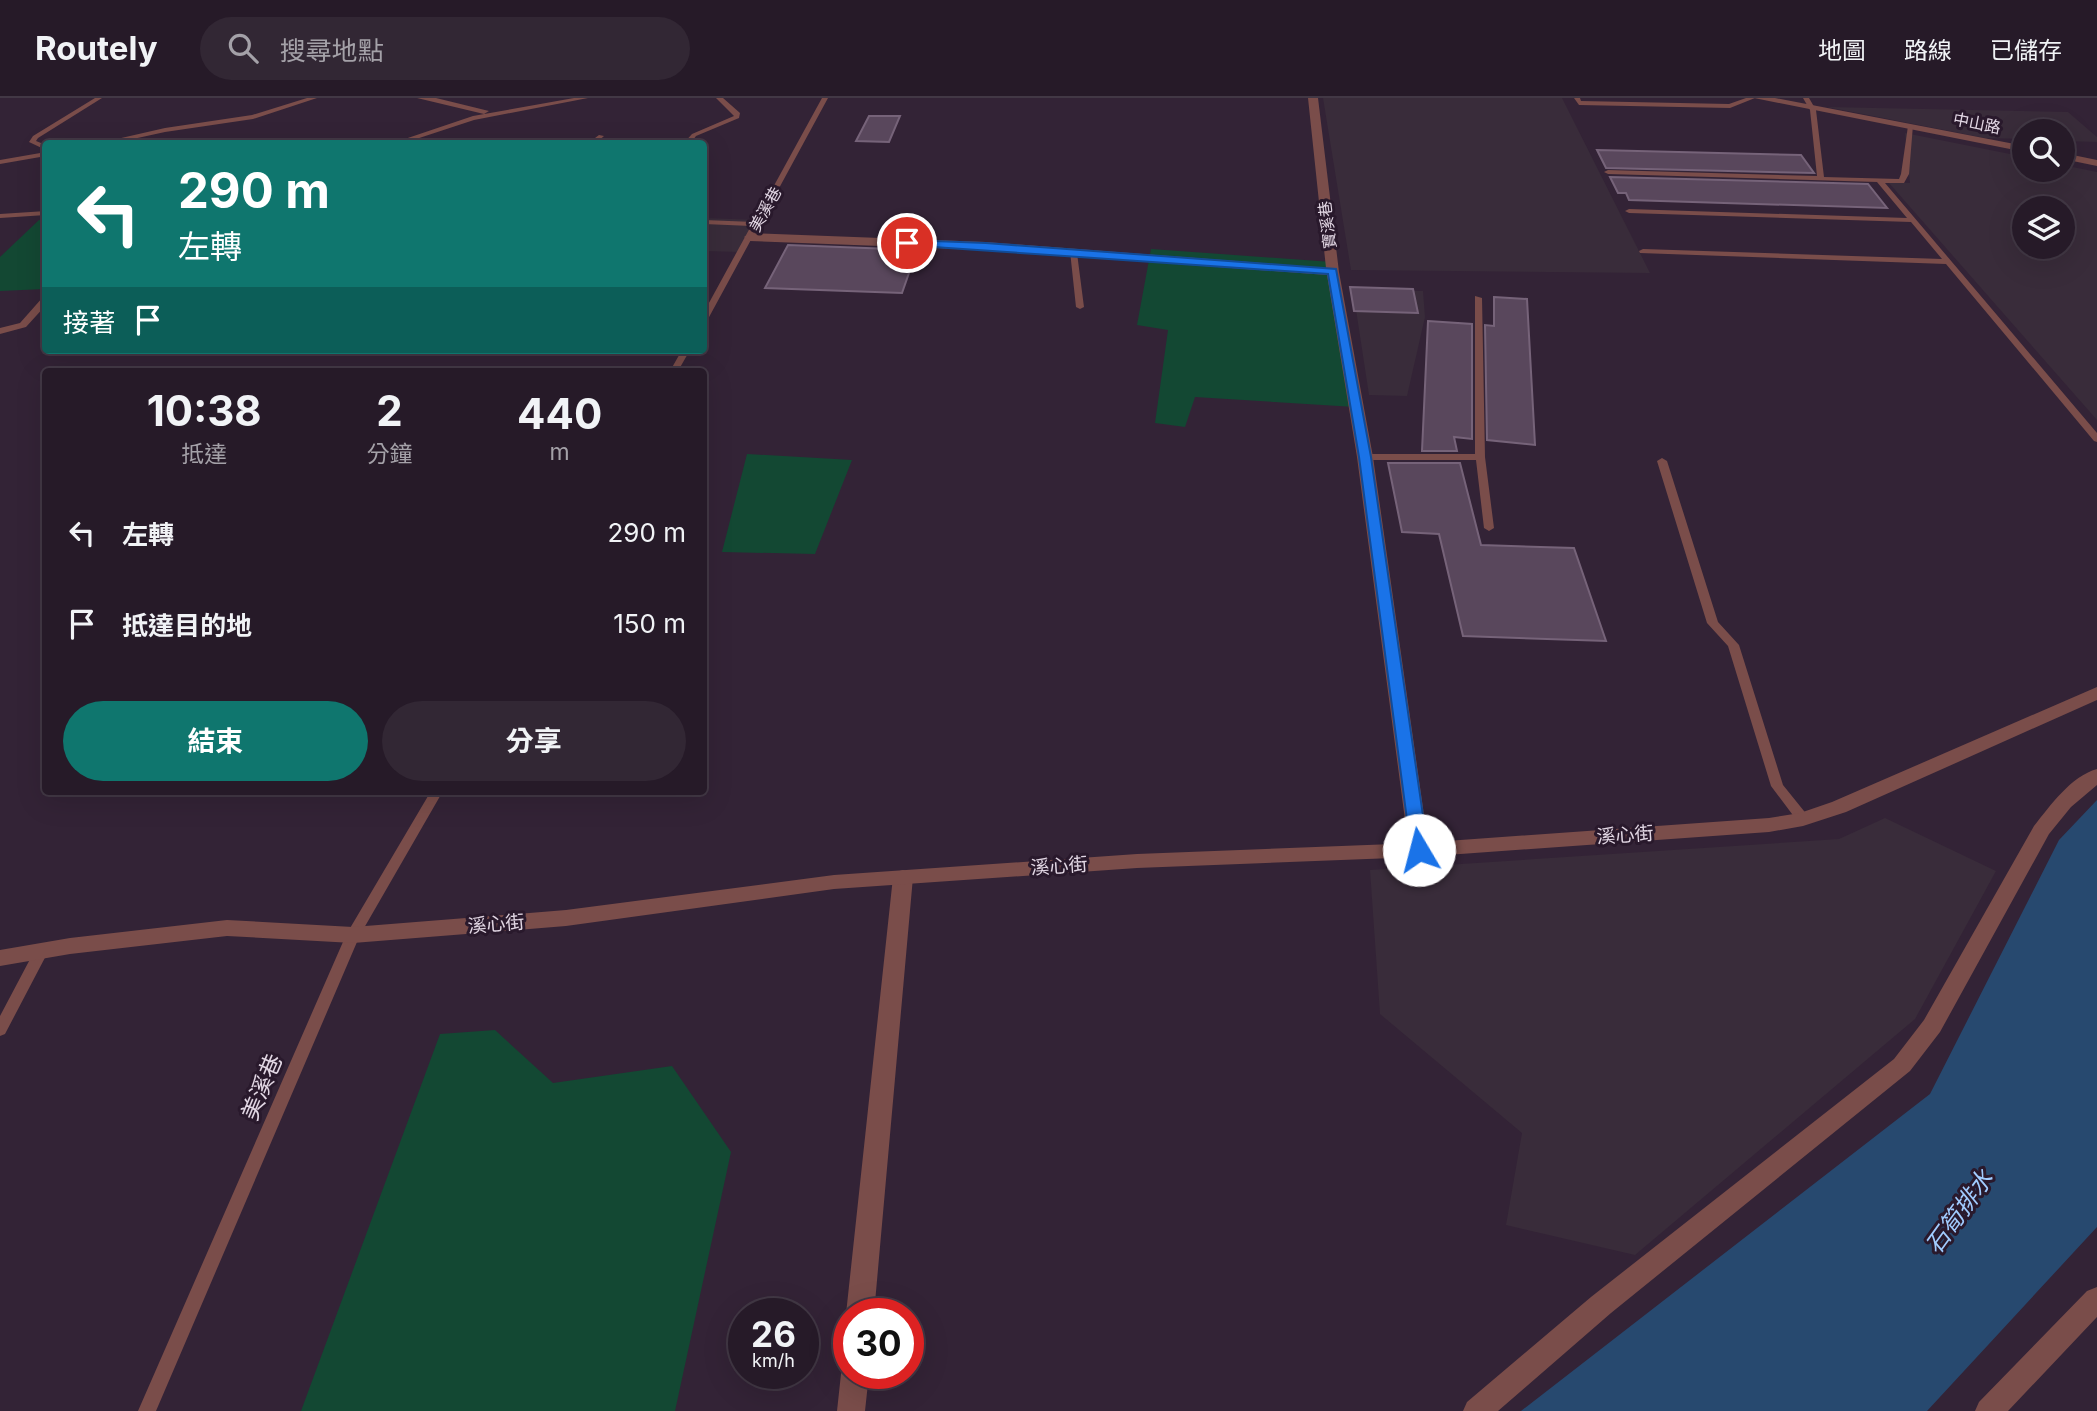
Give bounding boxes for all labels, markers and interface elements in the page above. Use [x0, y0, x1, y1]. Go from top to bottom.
search box [200, 17, 690, 80]
text: Routely [35, 28, 158, 68]
icon: search [224, 29, 262, 67]
text: 搜尋地點 [280, 35, 384, 66]
text: 地圖 [1818, 36, 1866, 65]
text: 路線 [1904, 36, 1952, 65]
text: 已儲存 [1990, 36, 2062, 65]
street label: 中山路 [1952, 109, 2002, 137]
map controls [2012, 119, 2075, 259]
button: search [2012, 119, 2075, 182]
text: 290 m [178, 161, 330, 220]
icon: left [63, 168, 154, 259]
street label: 美溪巷 [745, 183, 785, 235]
button: layers [2012, 196, 2075, 259]
street label: 寶溪巷 [1314, 200, 1340, 250]
pin [877, 213, 937, 273]
icon: arrive [888, 224, 926, 262]
text: 左轉 [178, 227, 242, 266]
icon: arrive [129, 301, 167, 339]
text: 接著 [63, 307, 115, 338]
text: 10:38 [147, 385, 262, 436]
text: 2 [376, 385, 403, 436]
text: 440 [517, 388, 602, 439]
text: m [550, 438, 570, 466]
text: 抵達 [181, 440, 227, 468]
text: 分鐘 [366, 440, 412, 468]
icon: left [63, 514, 101, 552]
text: 290 m [608, 517, 686, 548]
text: 左轉 [122, 519, 174, 550]
icon: arrive [63, 605, 101, 643]
text: 150 m [613, 608, 686, 639]
text: 抵達目的地 [122, 610, 252, 641]
button: 結束 [63, 701, 368, 781]
button: 分享 [382, 701, 686, 781]
position arrow [1382, 813, 1456, 887]
street label: 溪心街 [1596, 822, 1654, 848]
street label: 溪心街 [1030, 853, 1088, 879]
street label: 溪心街 [467, 910, 525, 938]
street label: 美溪巷 [236, 1050, 288, 1124]
water label: 石筍排水 [1919, 1164, 2000, 1259]
speed limit sign: 30 [833, 1298, 924, 1389]
text: 26 [751, 1313, 796, 1355]
text: km/h [752, 1350, 795, 1371]

